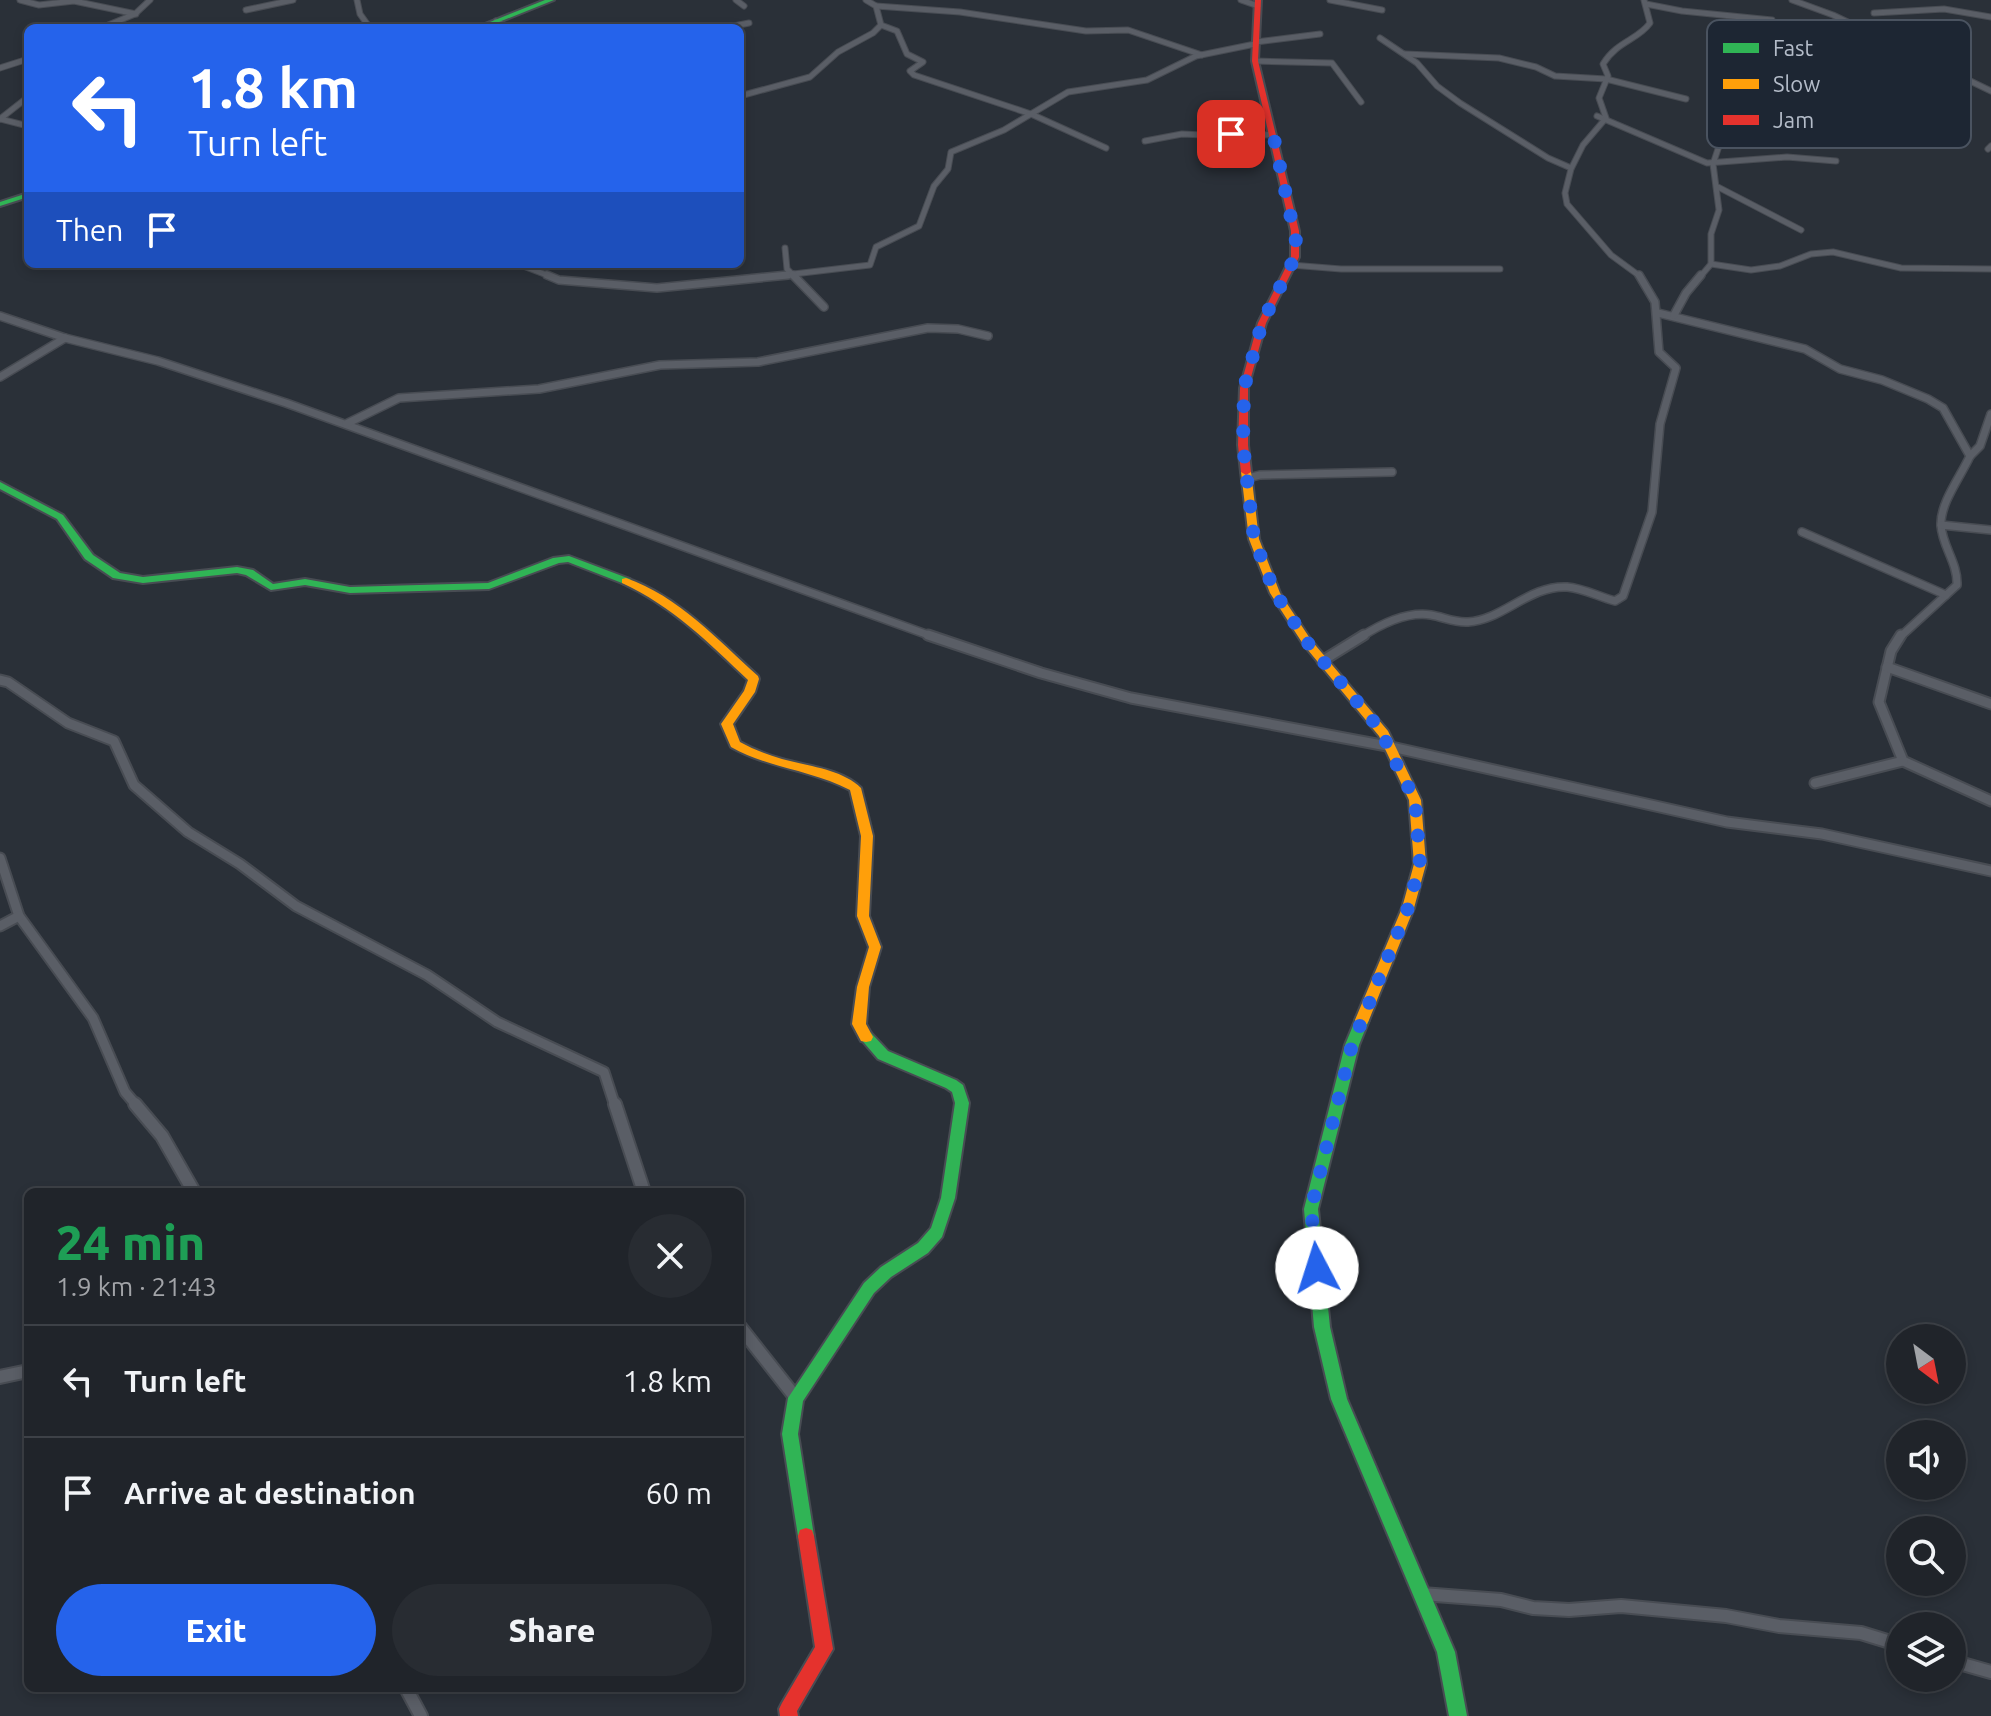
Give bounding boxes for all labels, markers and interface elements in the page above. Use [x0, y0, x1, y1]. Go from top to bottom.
legend [1707, 20, 1971, 148]
text: Fast [1773, 35, 1814, 60]
icon: left [56, 56, 160, 160]
text: 1.8 km [188, 56, 358, 119]
text: Slow [1773, 71, 1820, 96]
pin [1197, 100, 1265, 168]
text: Jam [1773, 107, 1814, 132]
icon: arrive [1209, 112, 1253, 156]
text: Turn left [188, 122, 327, 163]
icon: arrive [140, 208, 184, 252]
text: Then [56, 213, 124, 247]
button: close [628, 1214, 712, 1298]
text: 24 min [56, 1215, 205, 1269]
position arrow [1275, 1226, 1359, 1310]
text: 1.9 km · 21:43 [56, 1272, 217, 1301]
north arrow [1886, 1324, 1966, 1404]
map controls [1886, 1324, 1966, 1692]
icon: left [56, 1359, 100, 1403]
text: Turn left [124, 1364, 246, 1398]
text: 1.8 km [623, 1364, 712, 1398]
button: sound [1886, 1420, 1966, 1500]
icon: arrive [56, 1471, 100, 1515]
text: Arrive at destination [124, 1476, 416, 1510]
text: 60 m [645, 1476, 712, 1510]
button: search [1886, 1516, 1966, 1596]
button: Exit [56, 1584, 376, 1676]
button: Share [392, 1584, 712, 1676]
button: layers [1886, 1612, 1966, 1692]

